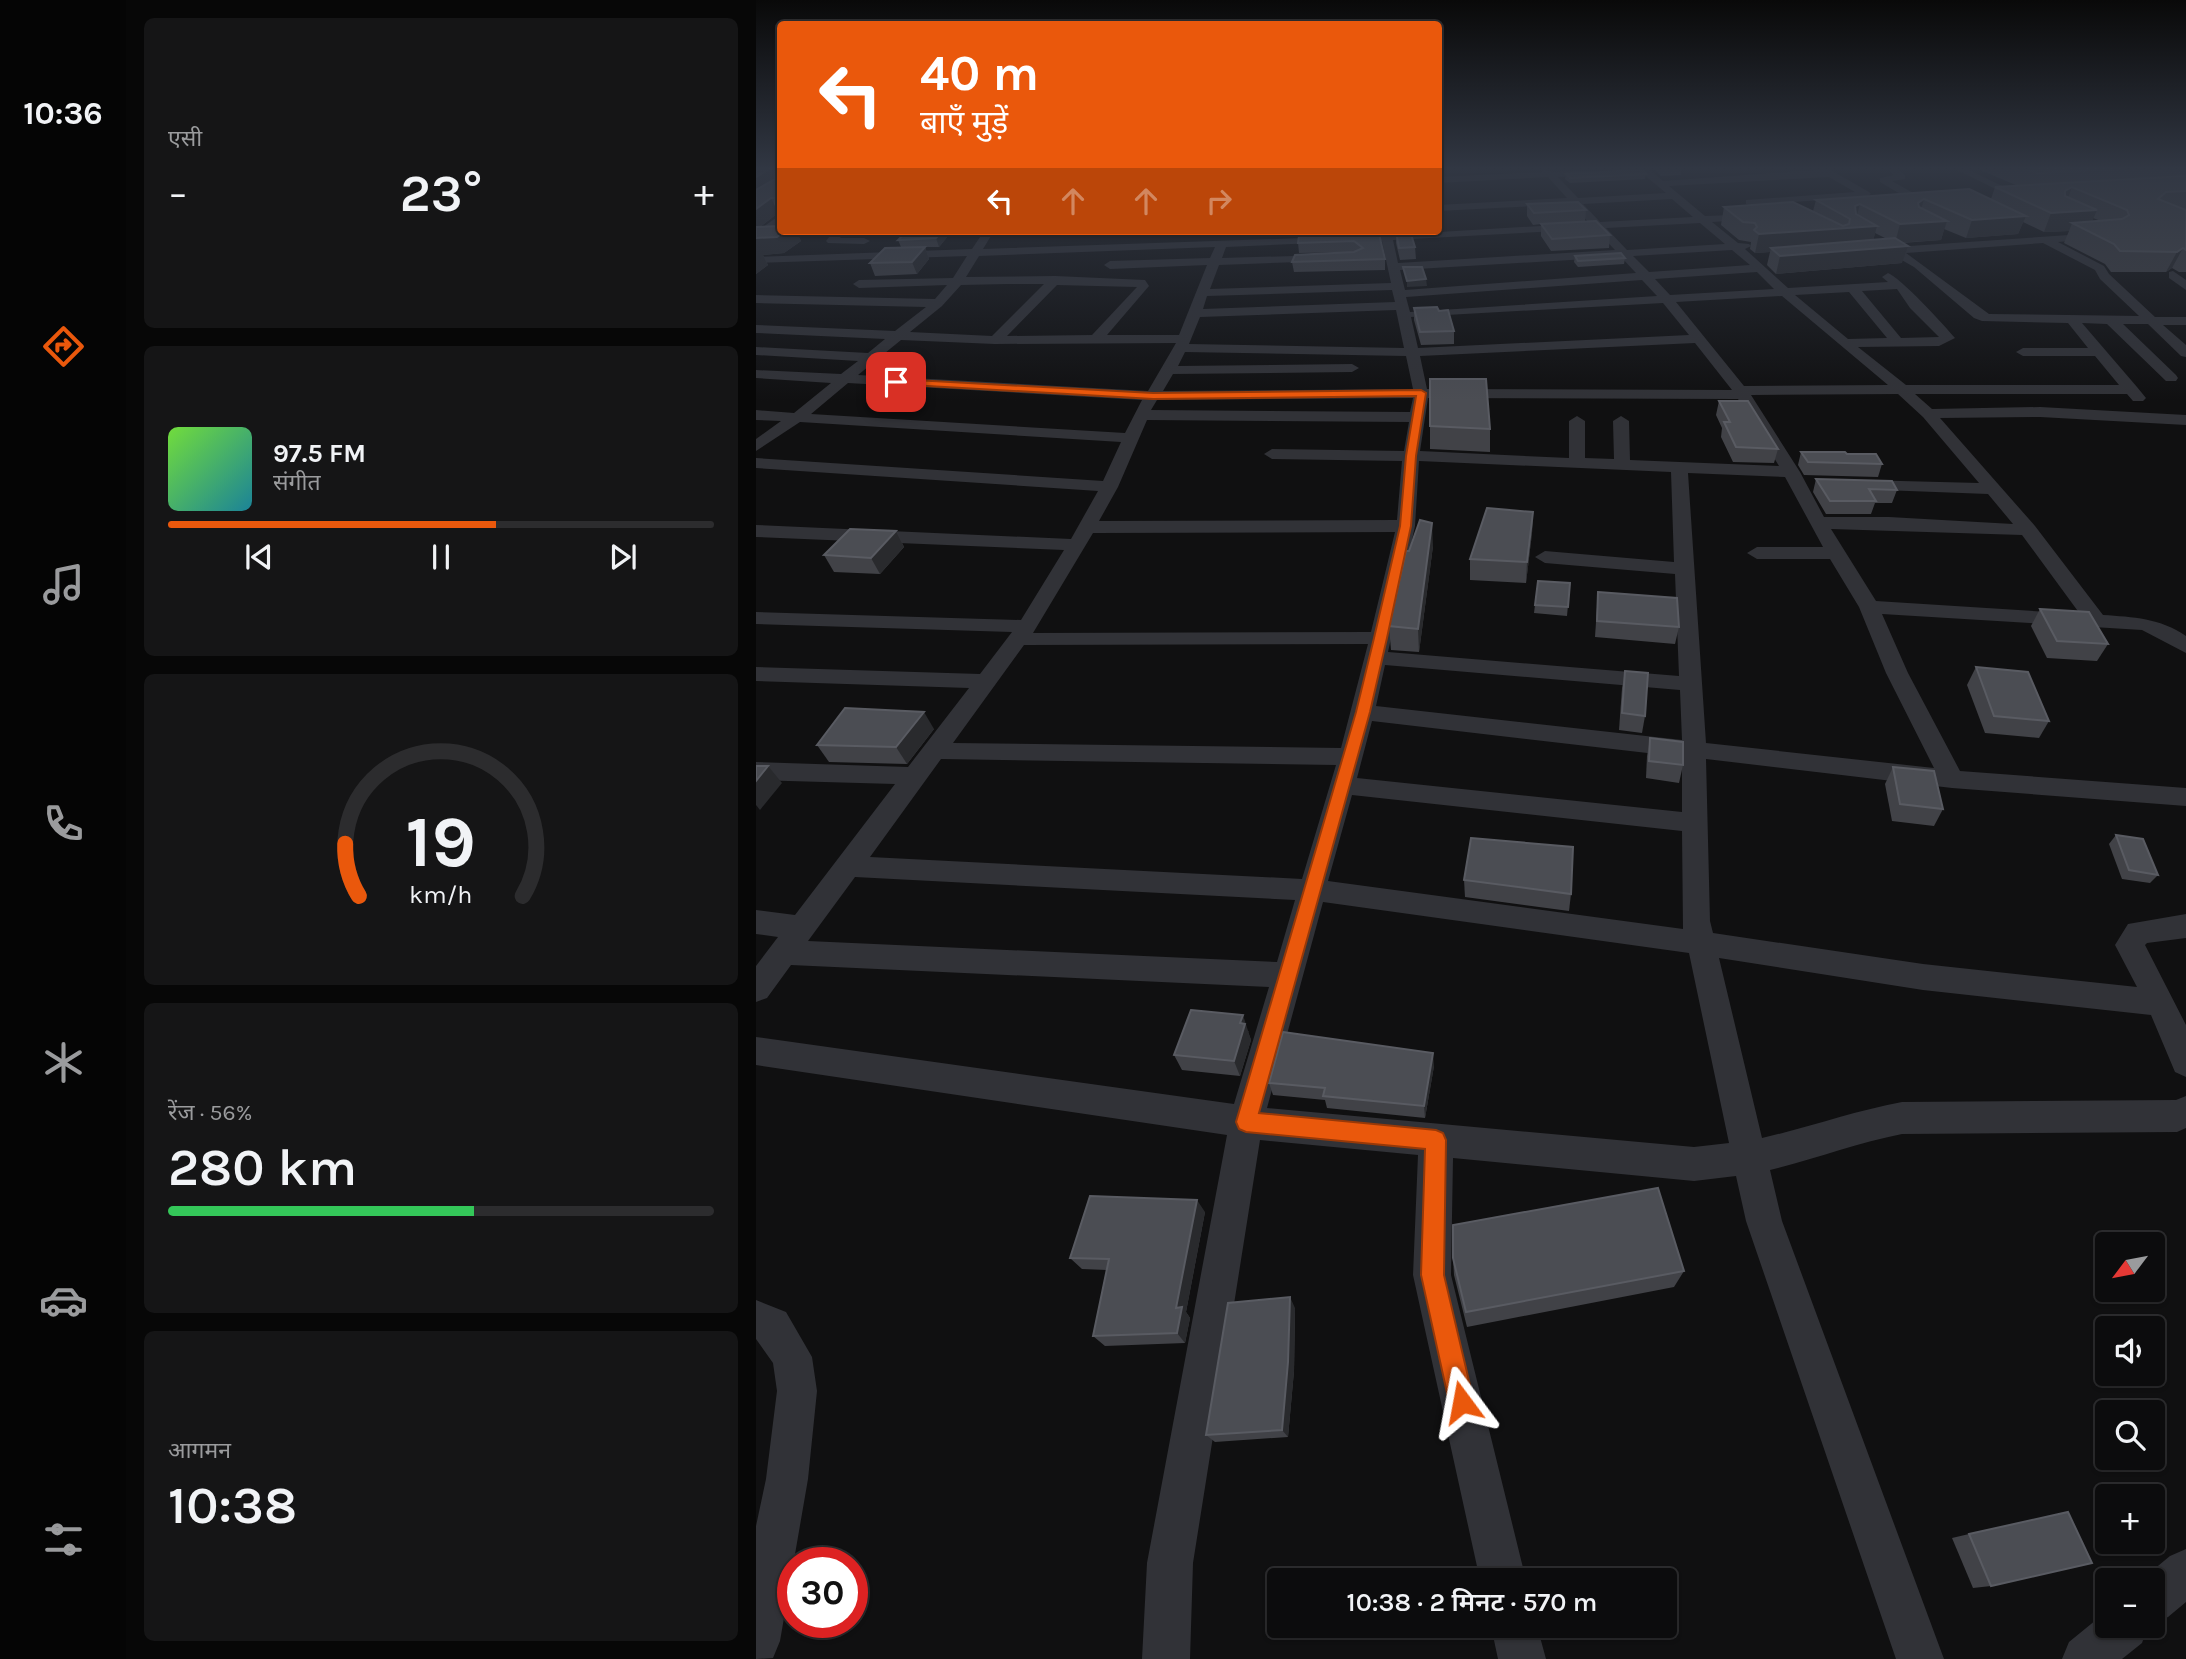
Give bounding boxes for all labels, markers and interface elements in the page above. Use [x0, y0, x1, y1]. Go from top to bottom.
text: 40 m [920, 45, 1039, 102]
icon: left [805, 49, 896, 140]
text: 10:36 [23, 95, 103, 132]
text: बाएँ मुड़ें [920, 104, 1008, 141]
text: एसी [168, 125, 202, 152]
text: 23° [400, 163, 482, 224]
text: − [168, 171, 188, 216]
text: + [694, 171, 714, 216]
icon: left [981, 182, 1019, 220]
icon: ahead [1054, 182, 1092, 220]
icon: ahead [1127, 182, 1165, 220]
icon: right [1200, 182, 1238, 220]
icon: directions [39, 322, 88, 371]
pin [866, 352, 926, 412]
icon: arrive [877, 363, 915, 401]
text: 97.5 FM [273, 438, 366, 469]
text: संगीत [273, 469, 321, 496]
icon: previous [240, 538, 278, 576]
icon: pause [422, 538, 460, 576]
icon: next [604, 538, 642, 576]
icon: music [39, 560, 88, 609]
icon: phone [39, 799, 88, 848]
text: 19 [406, 799, 476, 884]
text: km/h [409, 879, 473, 908]
icon: climate [39, 1038, 88, 1087]
text: रेंज · 56% [168, 1099, 252, 1126]
text: 280 km [168, 1137, 357, 1198]
north arrow [2095, 1232, 2165, 1302]
map controls [2095, 1232, 2165, 1638]
icon: car [39, 1276, 88, 1325]
button: sound [2095, 1316, 2165, 1386]
position arrow [1425, 1365, 1499, 1439]
button: search [2095, 1400, 2165, 1470]
text: आगमन [168, 1437, 231, 1464]
text: 10:38 [168, 1475, 297, 1536]
button: + [2095, 1484, 2165, 1554]
icon: filters [39, 1515, 88, 1564]
speed limit sign: 30 [777, 1547, 868, 1638]
button: − [2095, 1568, 2165, 1638]
text: 10:38 · 2 मिनट · 570 m [1347, 1587, 1597, 1618]

